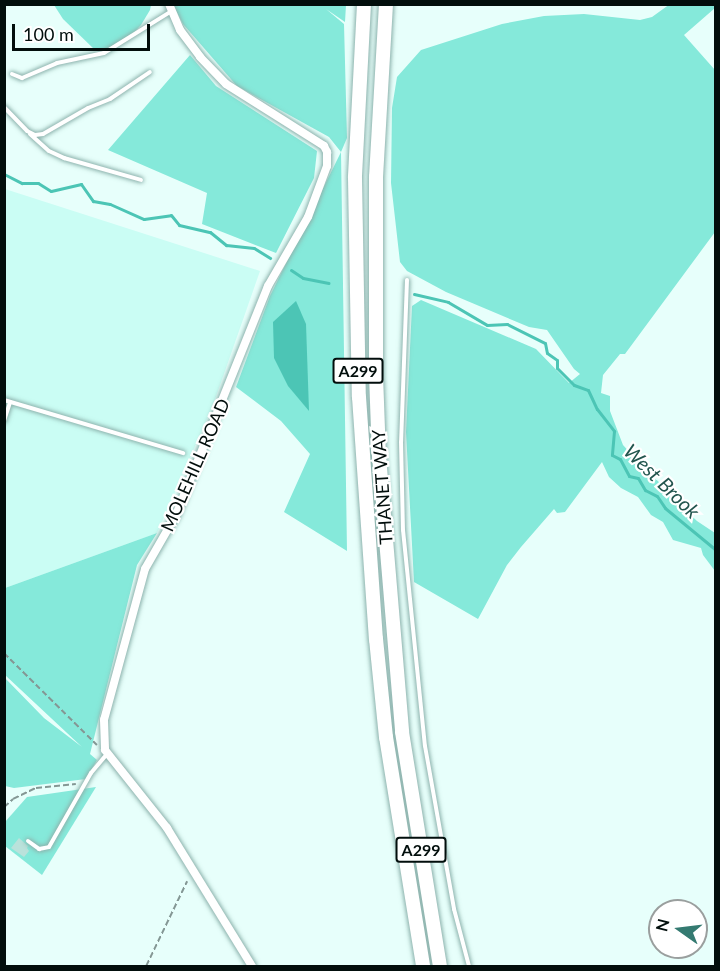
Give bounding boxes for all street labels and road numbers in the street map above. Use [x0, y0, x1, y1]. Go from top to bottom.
road number: A299 [332, 358, 384, 384]
street label: MOLEHILL ROAD [156, 395, 234, 535]
street label: THANET WAY [367, 428, 397, 546]
road number: A299 [396, 837, 446, 863]

